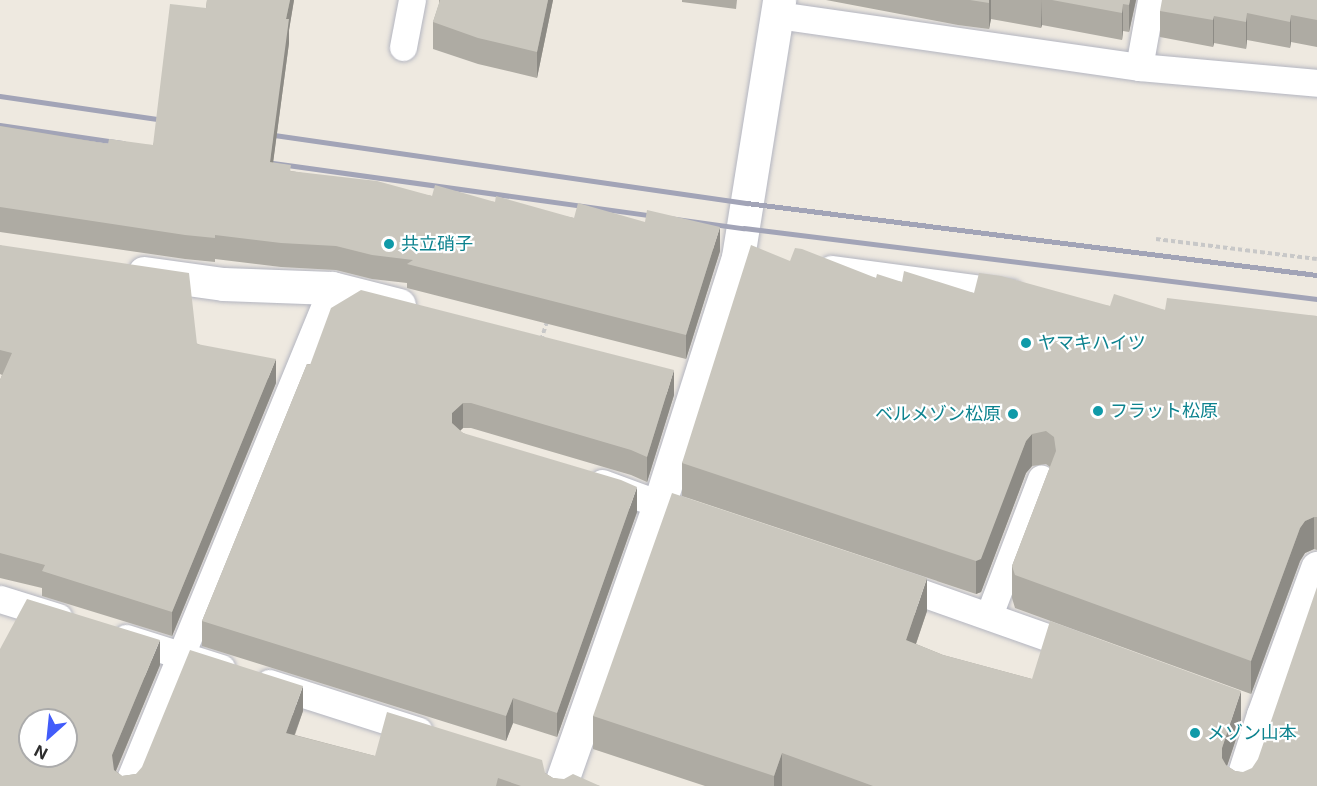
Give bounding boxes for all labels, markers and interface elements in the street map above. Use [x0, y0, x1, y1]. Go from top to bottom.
place label: 共立硝子 [401, 233, 473, 255]
marker: 共立硝子 [382, 237, 396, 251]
place label: ヤマキハイツ [1038, 332, 1146, 354]
marker: ヤマキハイツ [1019, 336, 1033, 350]
place label: フラット松原 [1110, 400, 1218, 422]
place label: ベルメゾン松原 [875, 403, 1001, 425]
marker: フラット松原 [1091, 404, 1105, 418]
marker: ベルメゾン松原 [1006, 407, 1020, 421]
north arrow [18, 708, 78, 768]
place label: メゾン山本 [1207, 722, 1297, 744]
marker: メゾン山本 [1188, 726, 1202, 740]
text: N [31, 741, 51, 764]

